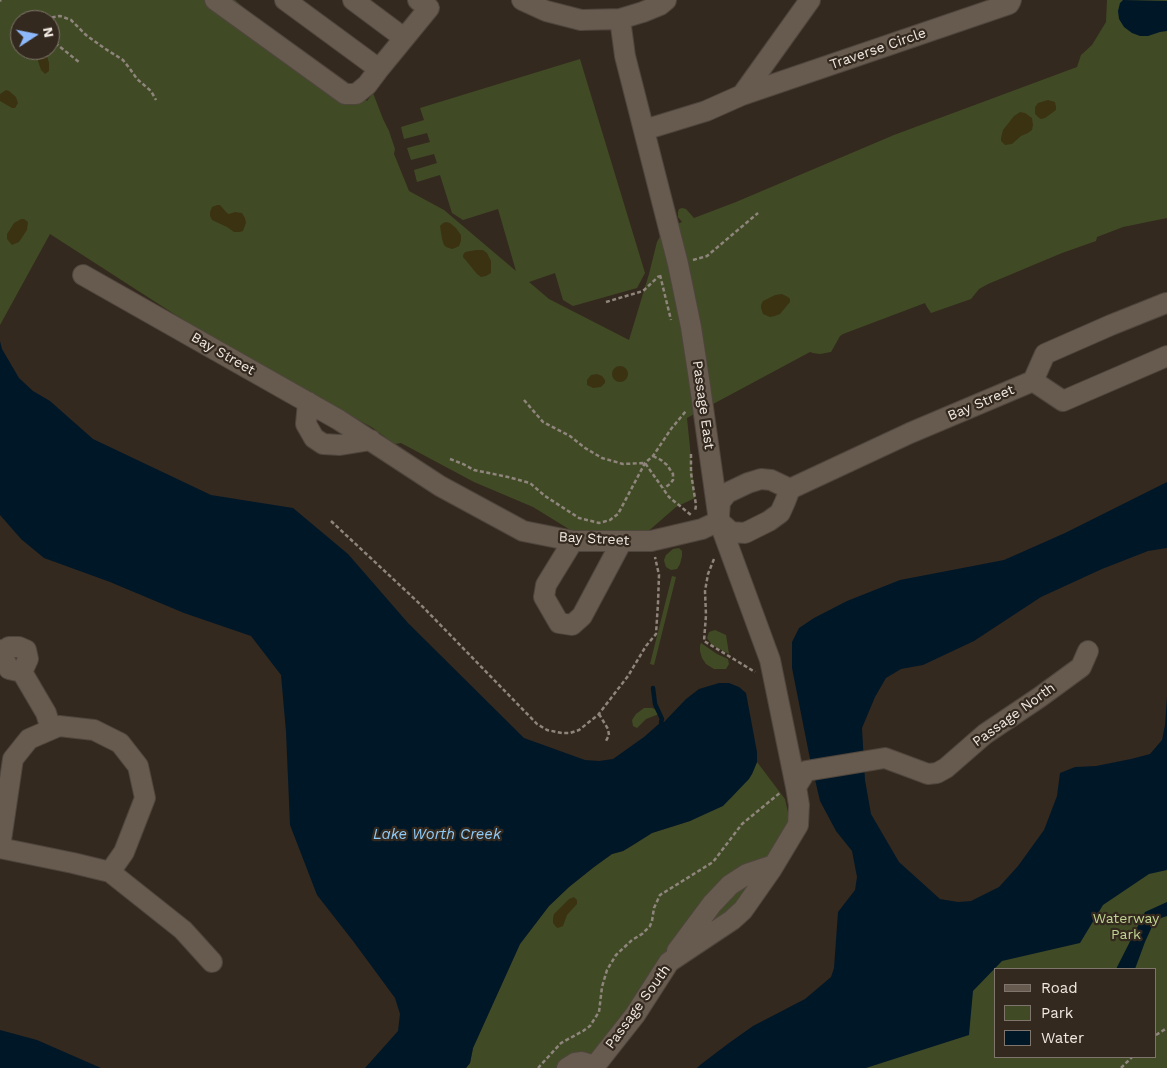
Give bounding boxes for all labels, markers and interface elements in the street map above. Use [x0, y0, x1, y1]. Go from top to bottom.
north arrow [10, 10, 60, 60]
street label: Traverse Circle [828, 25, 928, 73]
text: N [40, 26, 58, 39]
street label: Bay Street [188, 329, 258, 379]
street label: Passage East [688, 359, 718, 451]
street label: Bay Street [945, 381, 1017, 425]
street label: Bay Street [558, 529, 630, 549]
street label: Passage North [969, 679, 1059, 751]
water label: Lake Worth Creek [373, 826, 501, 844]
park label: Waterway Park [1093, 911, 1159, 944]
street label: Passage South [602, 962, 674, 1052]
legend [994, 968, 1157, 1058]
text: Road [1041, 979, 1078, 997]
text: Park [1041, 1004, 1073, 1022]
text: Water [1041, 1029, 1084, 1047]

